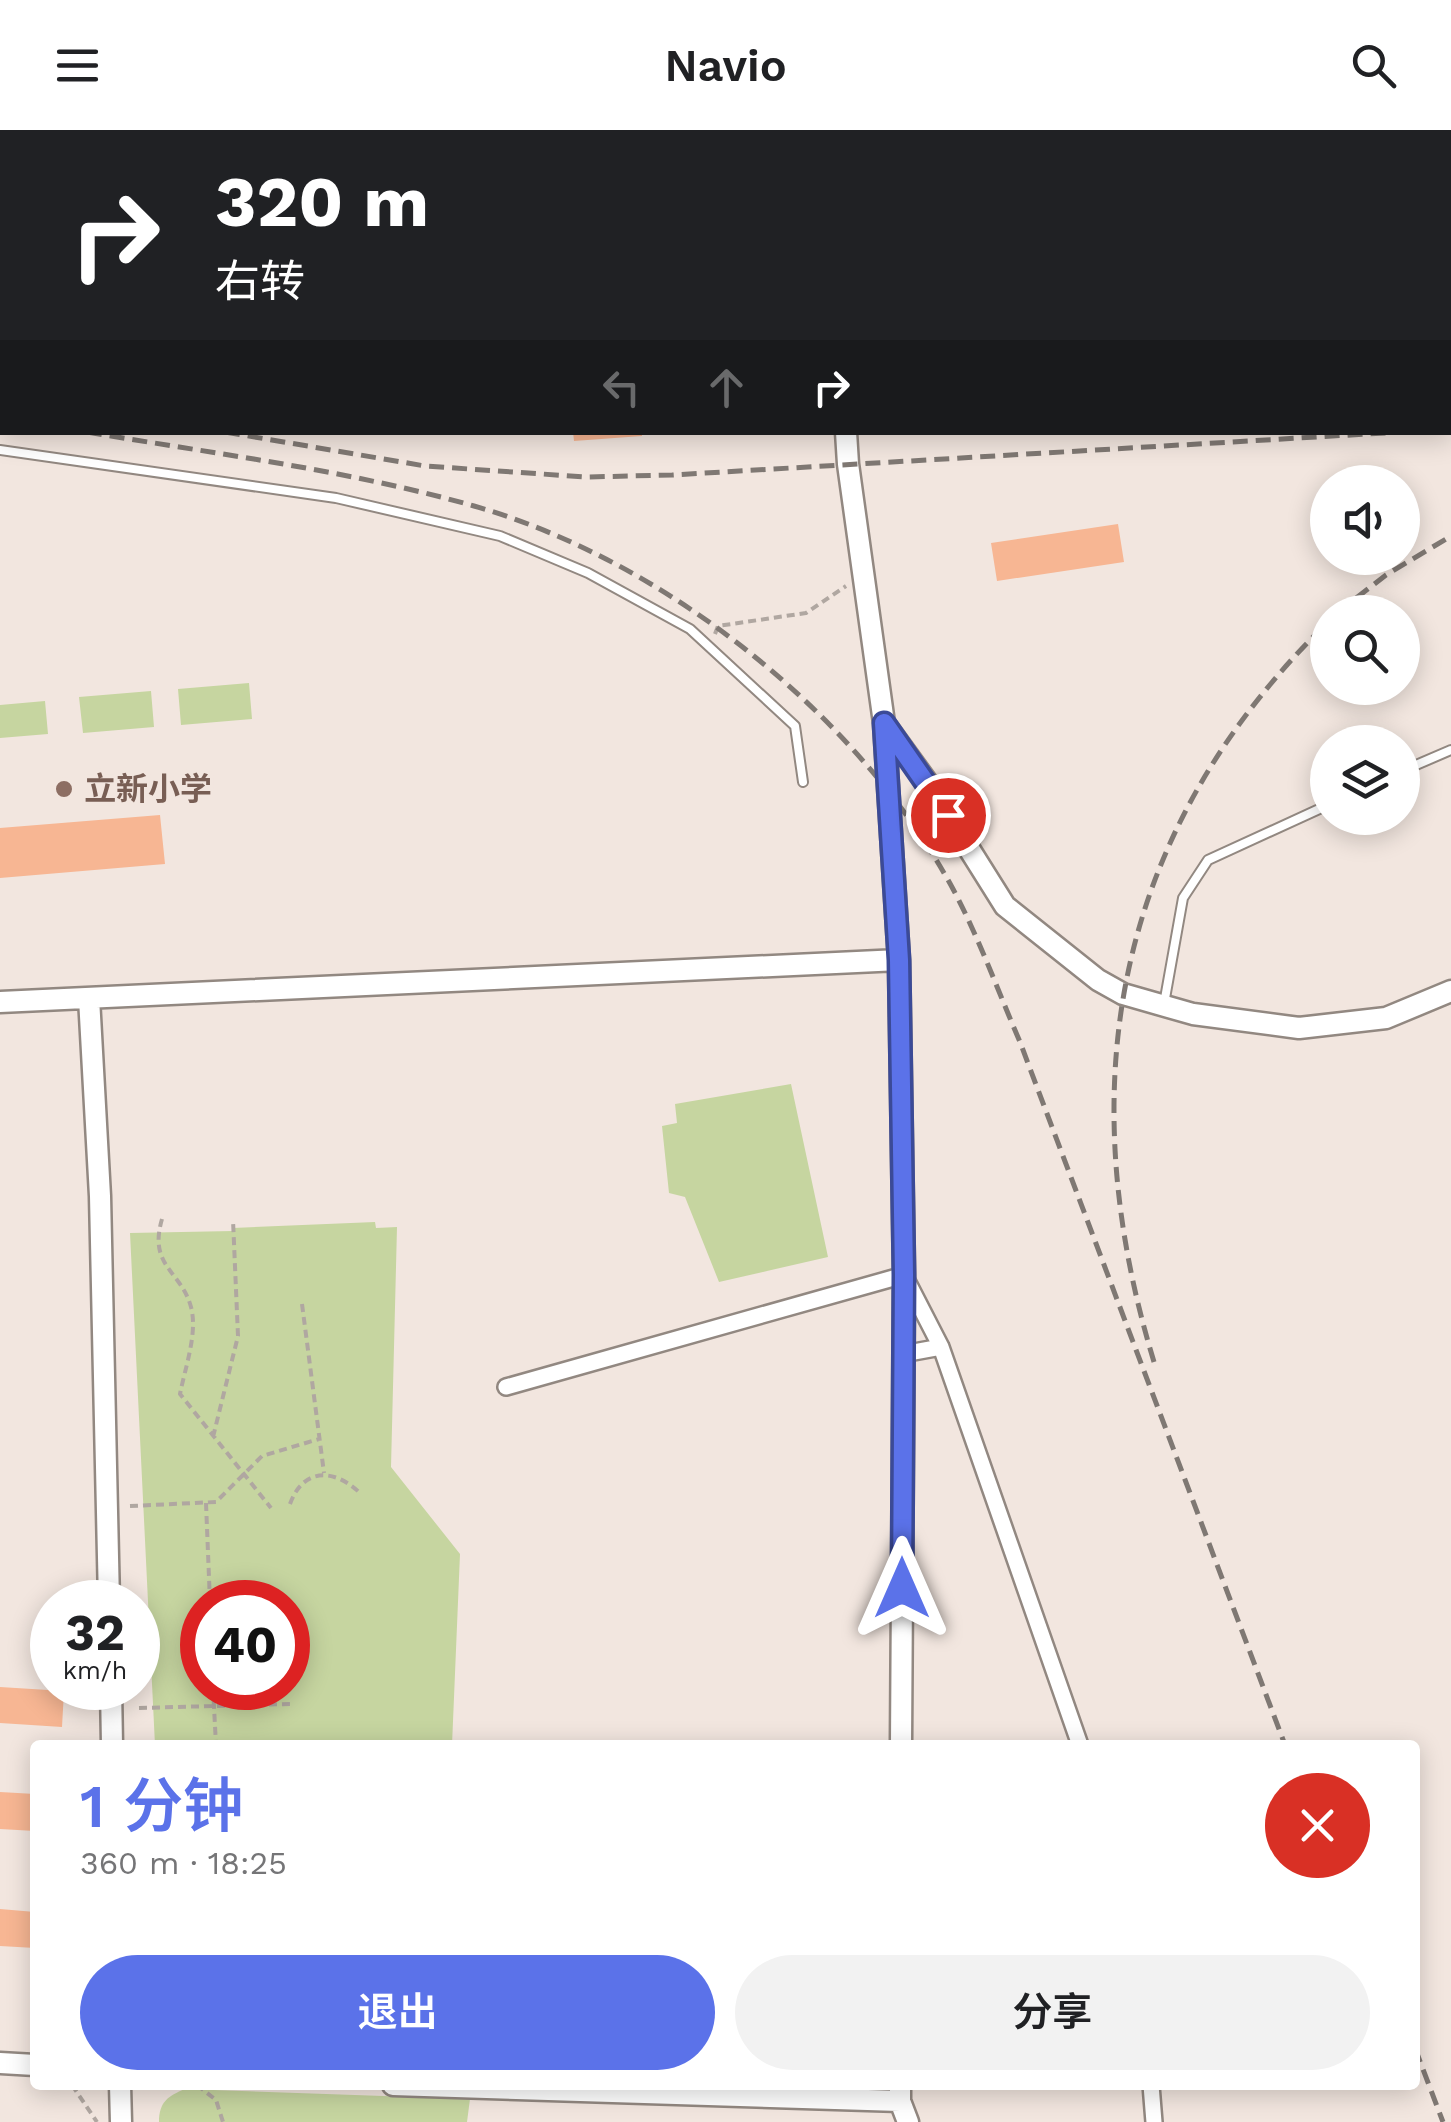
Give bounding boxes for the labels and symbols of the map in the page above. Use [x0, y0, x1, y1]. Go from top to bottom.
place label: 立新小学 [84, 770, 212, 808]
pin [906, 773, 991, 858]
marker: 立新小学 [53, 778, 75, 800]
position arrow [850, 1536, 954, 1640]
speed limit sign: 40 [180, 1580, 310, 1710]

